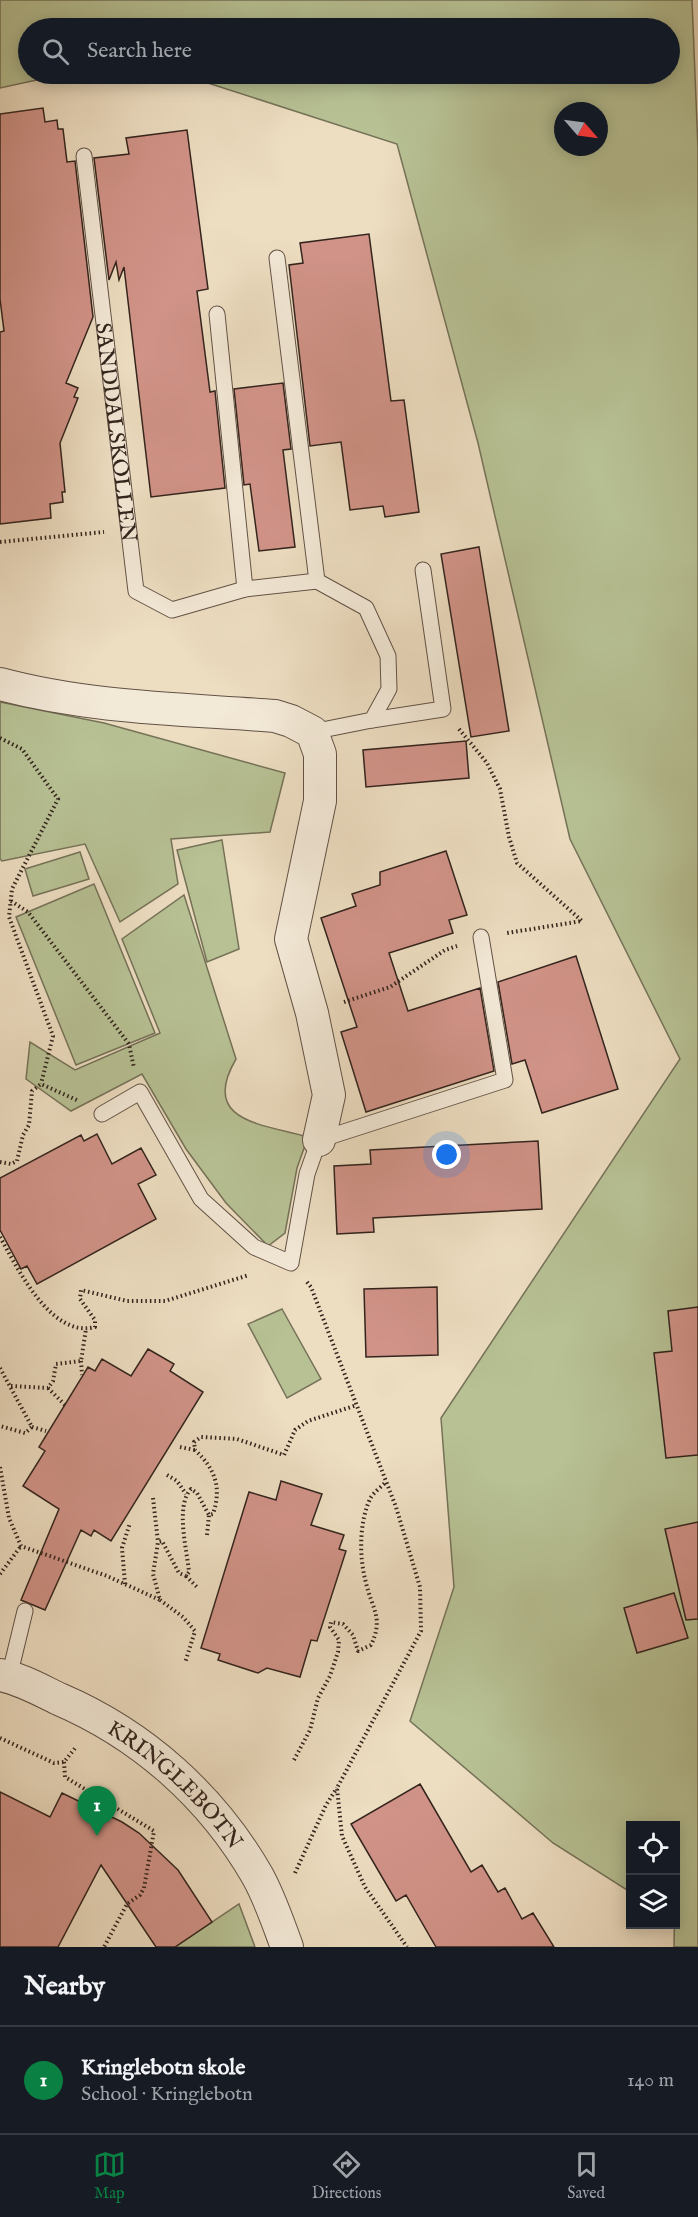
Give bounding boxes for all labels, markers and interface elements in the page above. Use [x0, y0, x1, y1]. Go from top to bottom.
search box [18, 18, 680, 84]
icon: search [39, 35, 72, 68]
text: Search here [87, 37, 192, 65]
north arrow [554, 102, 608, 156]
street label: SANDDALSKOLLEN [88, 321, 142, 544]
your location [432, 1140, 461, 1169]
street label: KRINGLEBOTN [102, 1715, 248, 1855]
pin: 1 [78, 1786, 116, 1836]
map controls [626, 1821, 680, 1929]
button: locate [626, 1821, 680, 1875]
button: layers [626, 1875, 680, 1929]
text: Nearby [24, 1970, 105, 2003]
text: Kringlebotn skole [81, 2054, 245, 2082]
text: 1 [40, 2068, 47, 2093]
text: 140 m [627, 2068, 674, 2093]
text: School · Kringlebotn [81, 2082, 253, 2107]
tab: Map [93, 2148, 126, 2204]
tab: Directions [312, 2148, 381, 2204]
tab: Saved [567, 2148, 605, 2204]

